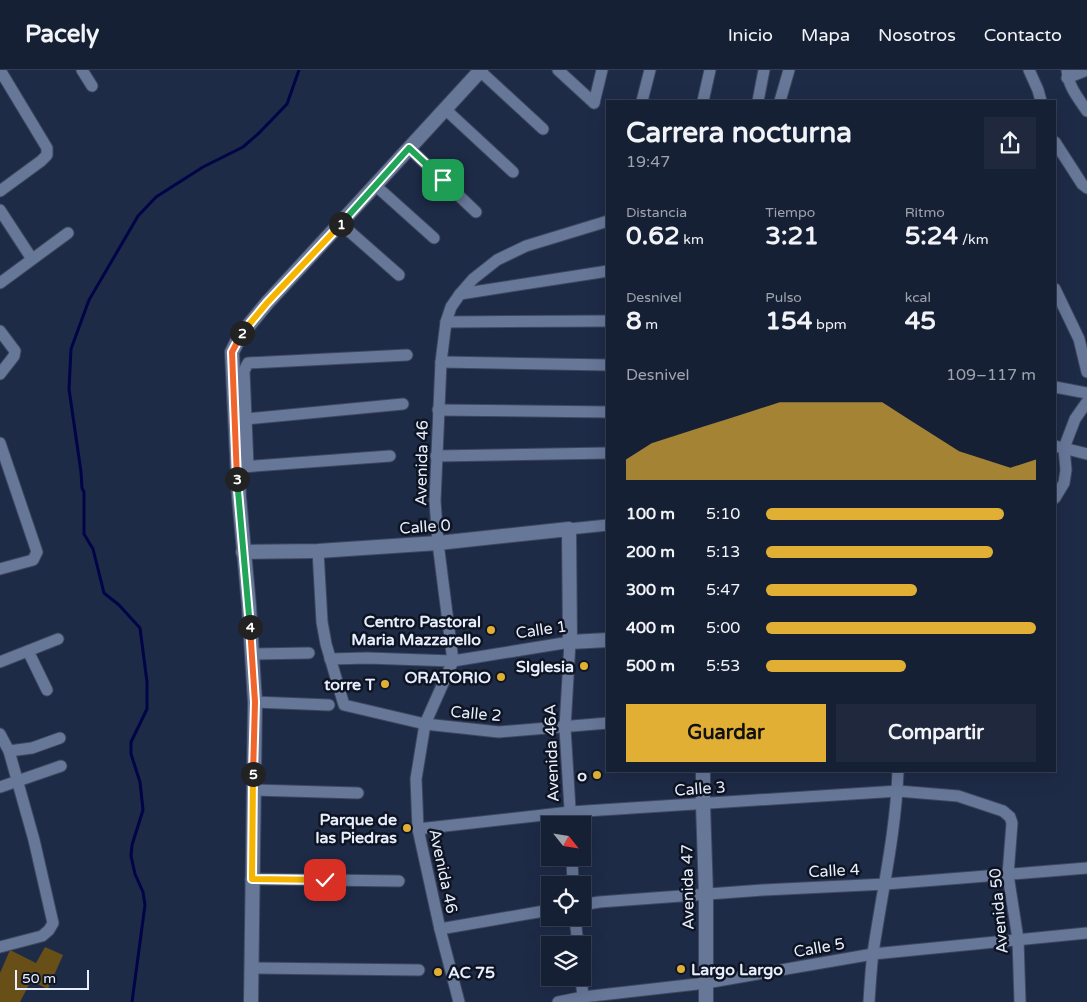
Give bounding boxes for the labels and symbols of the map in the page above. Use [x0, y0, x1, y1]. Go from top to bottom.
pin [422, 159, 464, 201]
pin: 1 [328, 212, 354, 236]
pin: 2 [230, 320, 254, 346]
street label: Avenida 46 [411, 420, 433, 506]
pin: 3 [224, 466, 250, 492]
street label: Calle 0 [399, 515, 451, 539]
place label: Centro Pastoral Maria Mazzarello [351, 612, 481, 650]
pin: 4 [238, 614, 262, 640]
street label: Calle 1 [514, 617, 568, 643]
marker: Centro Pastoral Maria Mazzarello [485, 624, 497, 636]
place label: SIglesia [516, 657, 574, 677]
marker: SIglesia [578, 660, 590, 672]
place label: ORATORIO [404, 668, 491, 688]
marker: ORATORIO [495, 671, 507, 683]
place label: torre T [323, 675, 375, 695]
marker: torre T [379, 678, 391, 690]
street label: Calle 2 [449, 702, 502, 726]
street label: Avenida 46A [540, 704, 564, 802]
pin: 5 [240, 762, 266, 786]
place label: o [577, 766, 587, 786]
marker: o [591, 769, 603, 781]
street label: Calle 3 [674, 777, 726, 801]
place label: Parque de las Piedras [316, 810, 397, 848]
north arrow [541, 816, 591, 866]
marker: Parque de las Piedras [401, 822, 413, 834]
street label: Avenida 46 [424, 827, 462, 915]
street label: Avenida 47 [677, 844, 699, 930]
pin [304, 859, 346, 901]
street label: Calle 4 [808, 860, 860, 882]
street label: Avenida 50 [985, 867, 1013, 955]
street label: Calle 5 [792, 934, 846, 962]
place label: Largo Largo [691, 960, 783, 980]
place label: AC 75 [448, 963, 495, 983]
marker: Largo Largo [675, 963, 687, 975]
marker: AC 75 [432, 966, 444, 978]
scale bar [15, 967, 89, 990]

